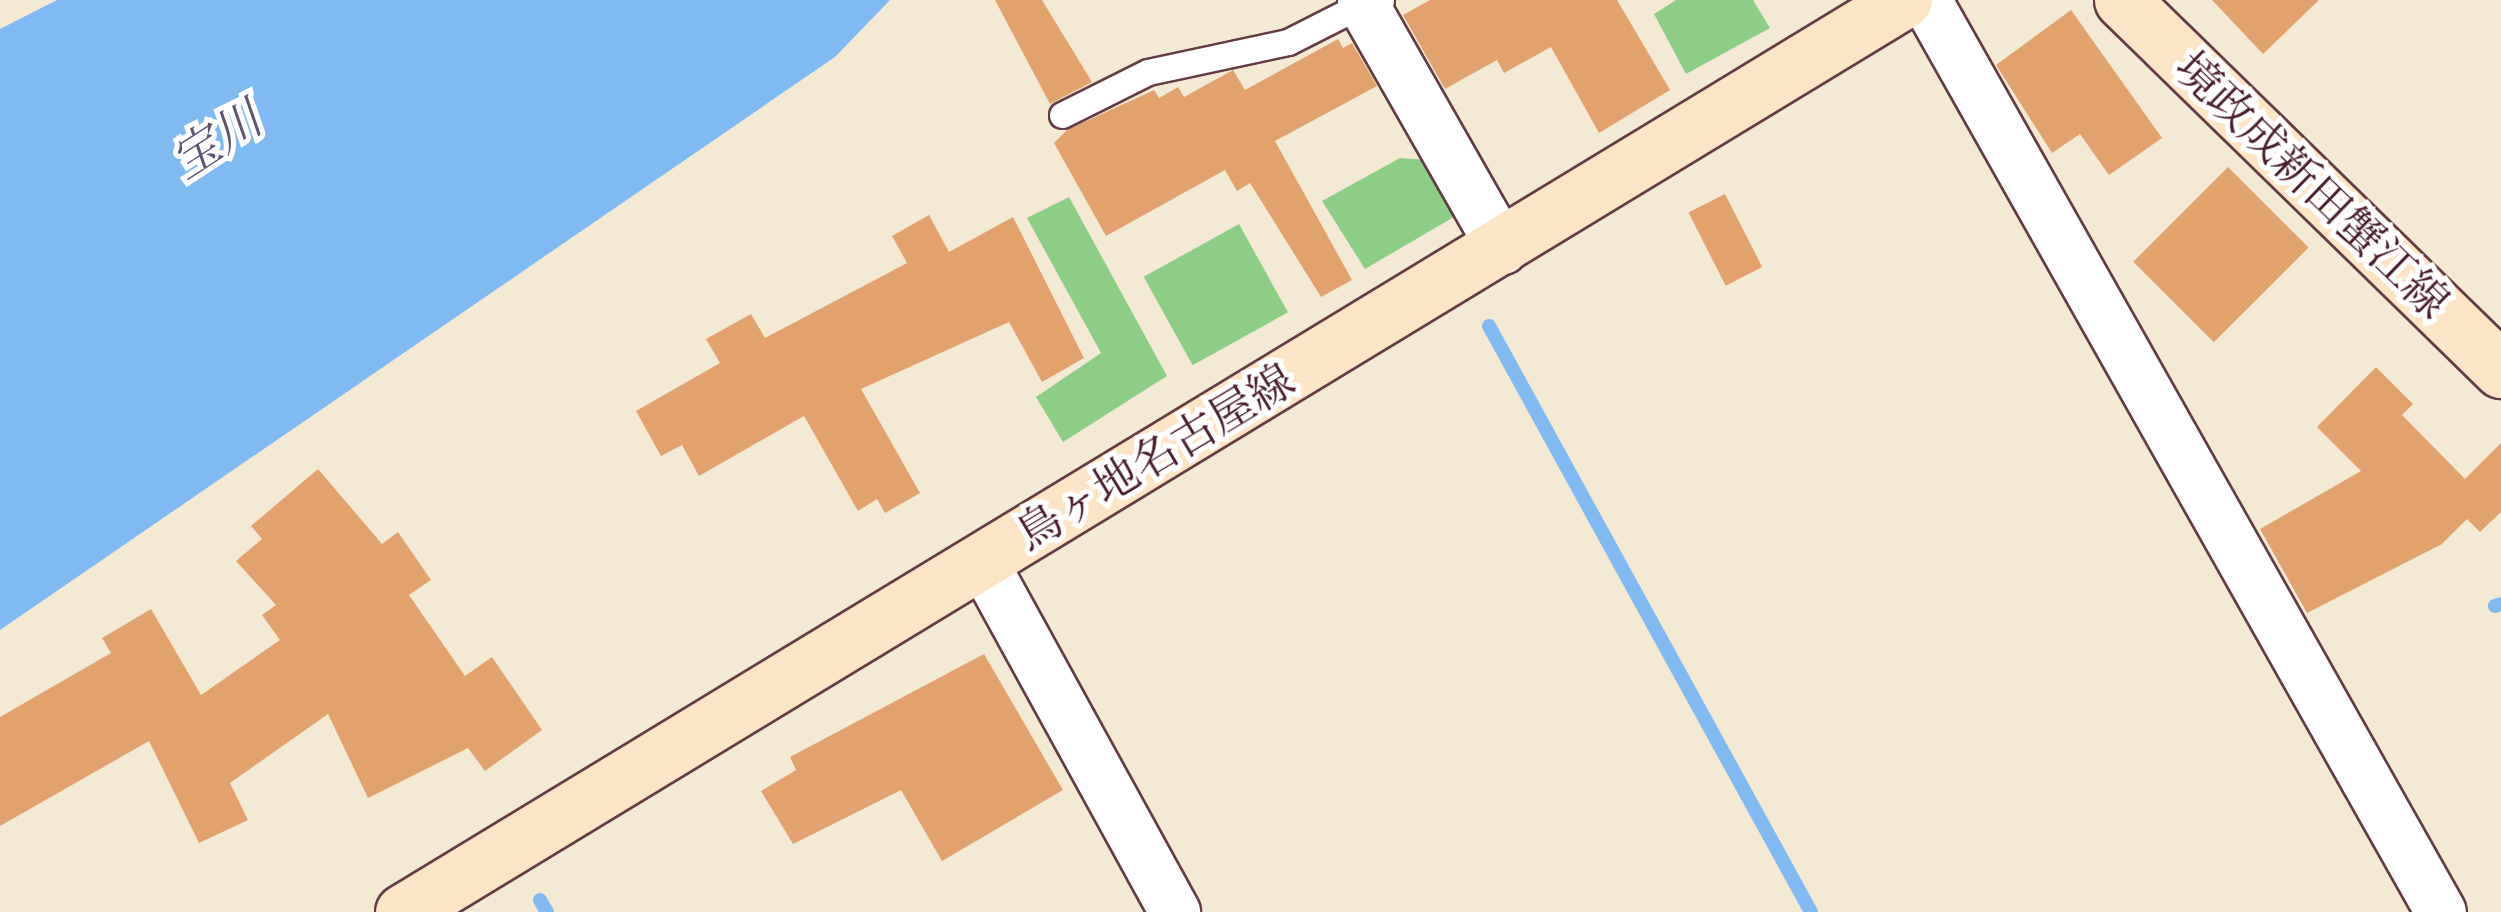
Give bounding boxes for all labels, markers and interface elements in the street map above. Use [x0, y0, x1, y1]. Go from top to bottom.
street label: 境政成新田蟹江線 [2164, 41, 2460, 329]
water label: 宝川 [160, 90, 272, 190]
street label: 鳥ヶ地名古屋線 [1006, 353, 1304, 561]

